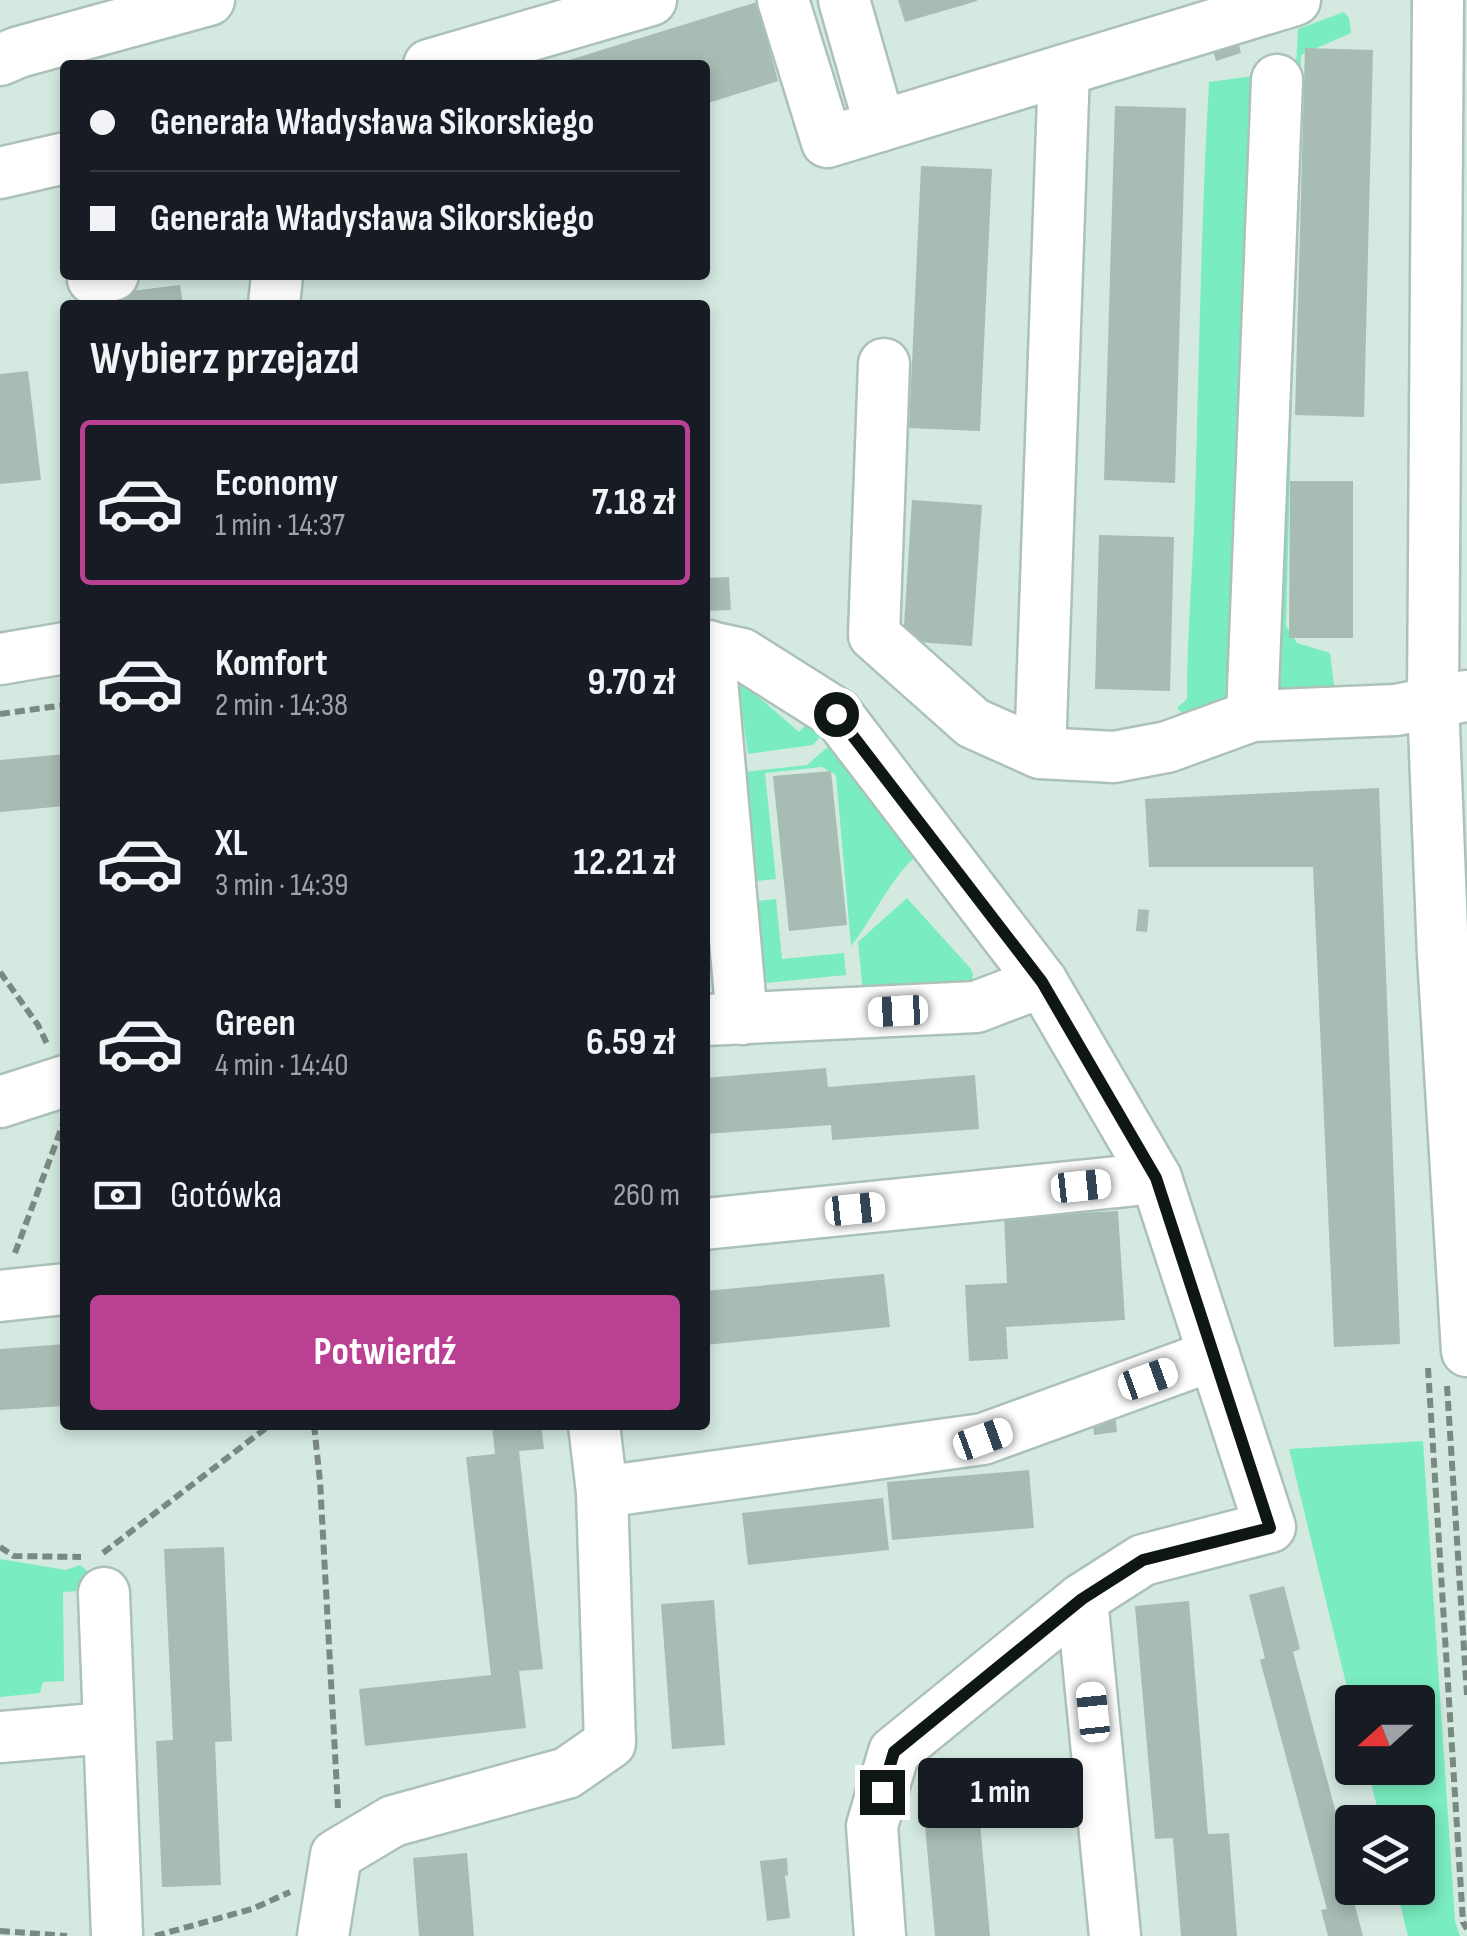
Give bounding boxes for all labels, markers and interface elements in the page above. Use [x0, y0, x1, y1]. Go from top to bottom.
text: Generała Władysława Sikorskiego [150, 100, 594, 145]
text: Generała Władysława Sikorskiego [150, 196, 594, 241]
text: Wybierz przejazd [90, 332, 359, 387]
icon: car [95, 458, 185, 548]
text: Economy [215, 461, 338, 506]
text: 7.18 zł [592, 480, 675, 525]
text: 1 min · 14:37 [215, 506, 345, 545]
icon: car [95, 638, 185, 728]
text: Komfort [215, 641, 327, 686]
text: 9.70 zł [587, 660, 675, 705]
text: 2 min · 14:38 [215, 686, 348, 725]
route start [814, 692, 859, 737]
icon: car [95, 818, 185, 908]
text: XL [215, 821, 248, 866]
text: 12.21 zł [574, 840, 675, 885]
text: 3 min · 14:39 [215, 866, 348, 905]
car [867, 994, 929, 1028]
icon: car [95, 998, 185, 1088]
text: Green [215, 1001, 296, 1046]
text: 6.59 zł [586, 1020, 675, 1065]
text: 4 min · 14:40 [215, 1046, 348, 1085]
icon: cash [90, 1168, 145, 1223]
car [1050, 1168, 1112, 1204]
text: Gotówka [170, 1173, 282, 1218]
text: 260 m [613, 1176, 680, 1215]
car [824, 1191, 886, 1227]
button: Potwierdź [90, 1295, 680, 1410]
car [1115, 1355, 1181, 1403]
car [950, 1415, 1016, 1463]
car [1075, 1681, 1111, 1743]
north arrow [1335, 1685, 1435, 1785]
map controls [1335, 1685, 1435, 1905]
callout: 1 min [917, 1757, 1082, 1827]
route end [860, 1770, 905, 1815]
text: 1 min [971, 1773, 1030, 1812]
button: layers [1335, 1805, 1435, 1905]

